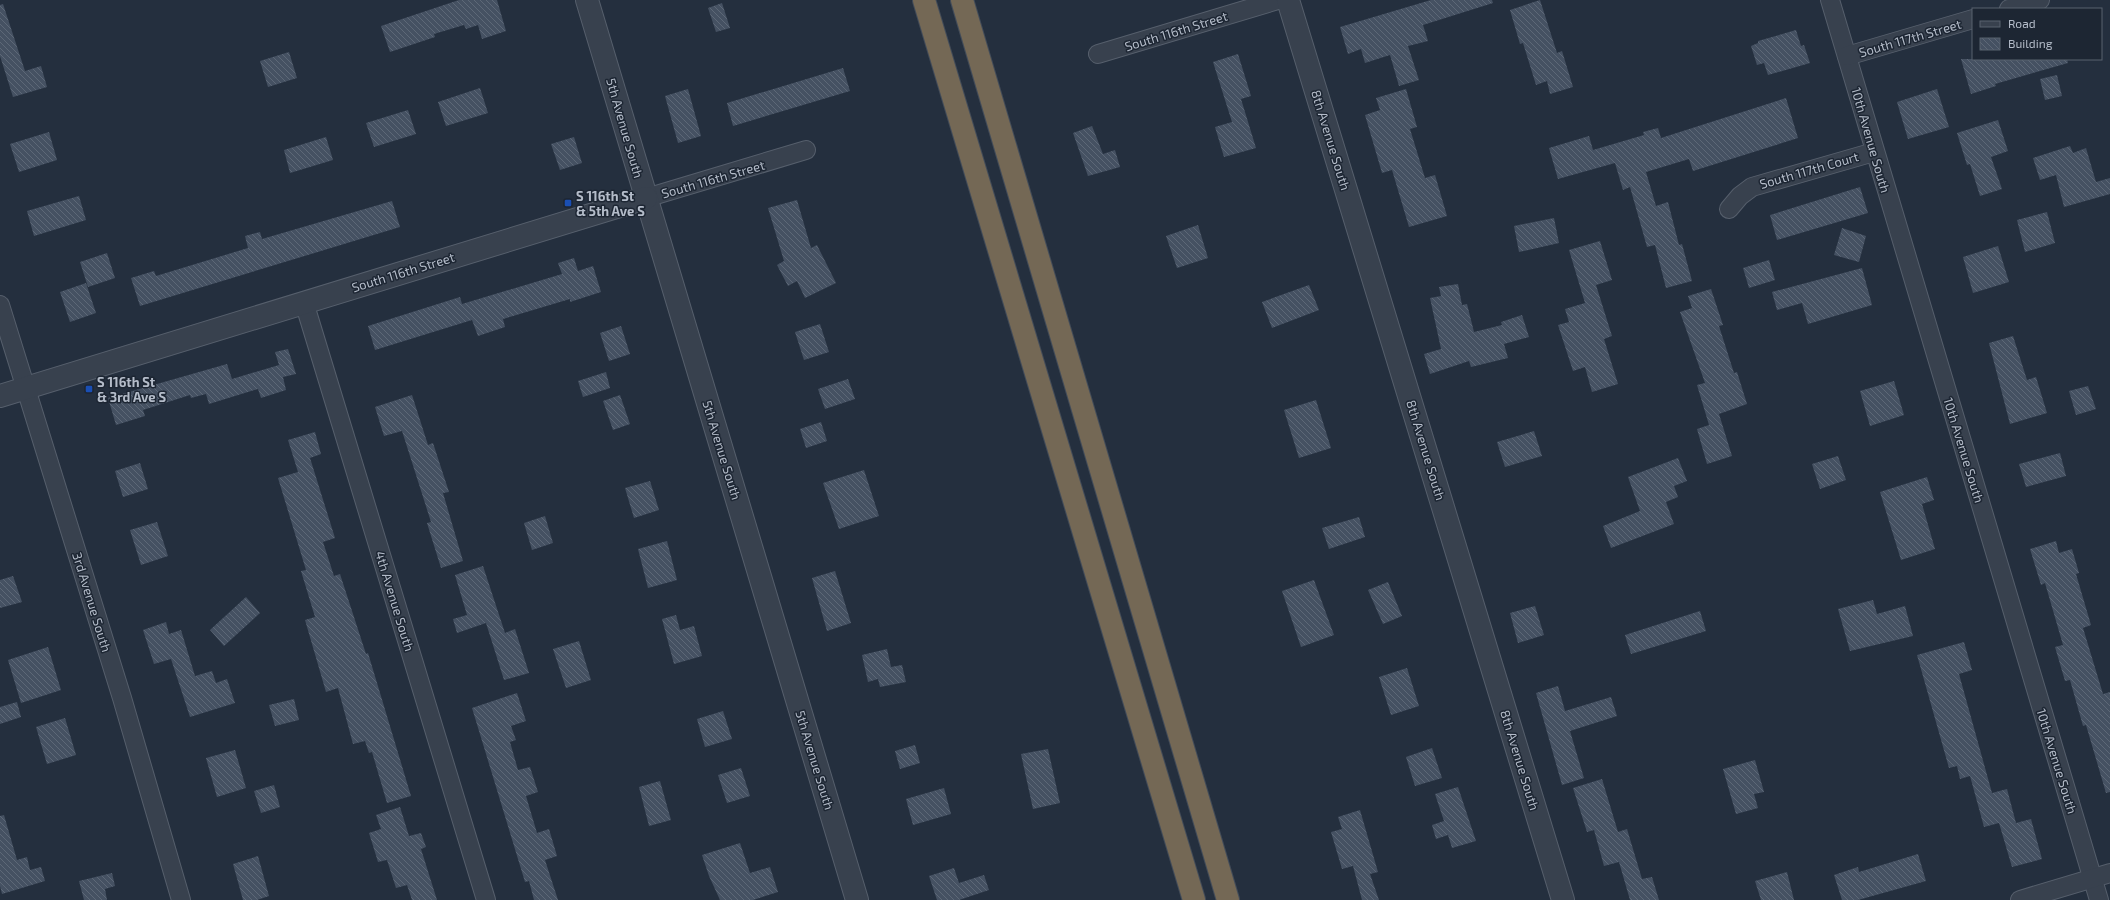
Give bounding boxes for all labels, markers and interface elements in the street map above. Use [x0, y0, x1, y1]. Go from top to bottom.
street label: South 116th Street [1123, 8, 1229, 54]
legend [1972, 8, 2102, 60]
street label: South 117th Street [1857, 16, 1963, 60]
text: Road [2008, 16, 2036, 30]
text: Building [2008, 36, 2053, 50]
street label: 5th Avenue South [603, 76, 647, 180]
street label: 10th Avenue South [1848, 85, 1894, 195]
street label: 8th Avenue South [1308, 88, 1354, 192]
street label: South 117th Court [1758, 148, 1860, 192]
street label: South 116th Street [659, 157, 767, 201]
place label: S 116th St & 5th Ave S [576, 188, 645, 219]
marker: S 116th St & 5th Ave S [563, 198, 573, 208]
street label: South 116th Street [350, 249, 456, 295]
place label: S 116th St & 3rd Ave S [97, 374, 166, 405]
marker: S 116th St & 3rd Ave S [84, 384, 94, 394]
street label: 10th Avenue South [1940, 395, 1988, 505]
street label: 5th Avenue South [699, 398, 745, 502]
street label: 8th Avenue South [1403, 398, 1449, 502]
street label: 4th Avenue South [372, 549, 418, 653]
street label: 3rd Avenue South [69, 550, 115, 654]
street label: 10th Avenue South [2033, 706, 2081, 816]
street label: 5th Avenue South [792, 708, 838, 812]
street label: 8th Avenue South [1497, 708, 1543, 812]

